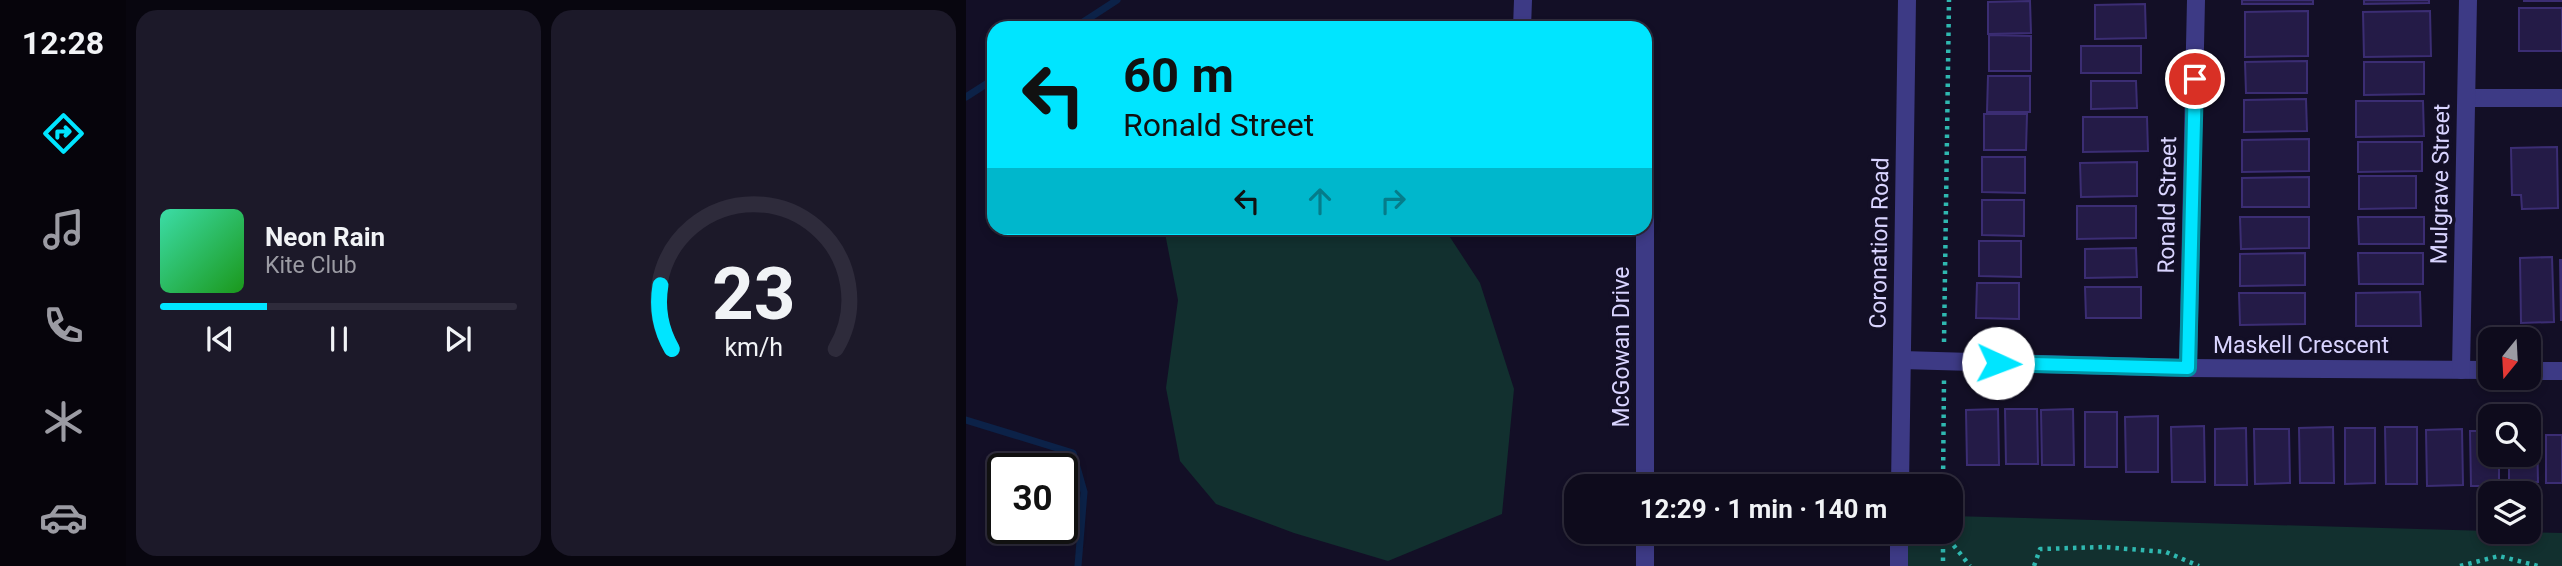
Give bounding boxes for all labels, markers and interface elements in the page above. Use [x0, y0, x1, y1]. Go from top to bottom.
text: 12:28 [22, 24, 104, 62]
text: 60 m [1123, 47, 1234, 104]
icon: left [1008, 49, 1099, 140]
pin [2165, 49, 2225, 109]
icon: arrive [2176, 60, 2214, 98]
street label: Mulgrave Street [2426, 104, 2455, 264]
text: Ronald Street [1123, 106, 1314, 144]
icon: directions [39, 109, 88, 158]
street label: Ronald Street [2153, 136, 2182, 274]
street label: Coronation Road [1865, 157, 1894, 329]
icon: left [1228, 182, 1266, 220]
icon: ahead [1301, 182, 1339, 220]
icon: right [1374, 182, 1412, 220]
icon: music [39, 205, 88, 254]
text: Neon Rain [265, 222, 385, 252]
text: 23 [712, 251, 795, 337]
text: Kite Club [265, 252, 357, 279]
street label: McGowan Drive [1608, 267, 1635, 427]
icon: phone [39, 301, 88, 350]
icon: previous [201, 320, 239, 358]
icon: pause [320, 320, 358, 358]
icon: next [439, 320, 477, 358]
position arrow [1961, 326, 2035, 400]
north arrow [2478, 327, 2541, 390]
map controls [2478, 327, 2541, 544]
street label: Maskell Crescent [2213, 332, 2389, 359]
text: km/h [724, 333, 783, 362]
icon: climate [39, 397, 88, 446]
button: search [2478, 404, 2541, 467]
speed limit sign: 30 [987, 453, 1078, 544]
button: layers [2478, 481, 2541, 544]
icon: car [39, 493, 88, 542]
text: 12:29 · 1 min · 140 m [1640, 494, 1887, 524]

